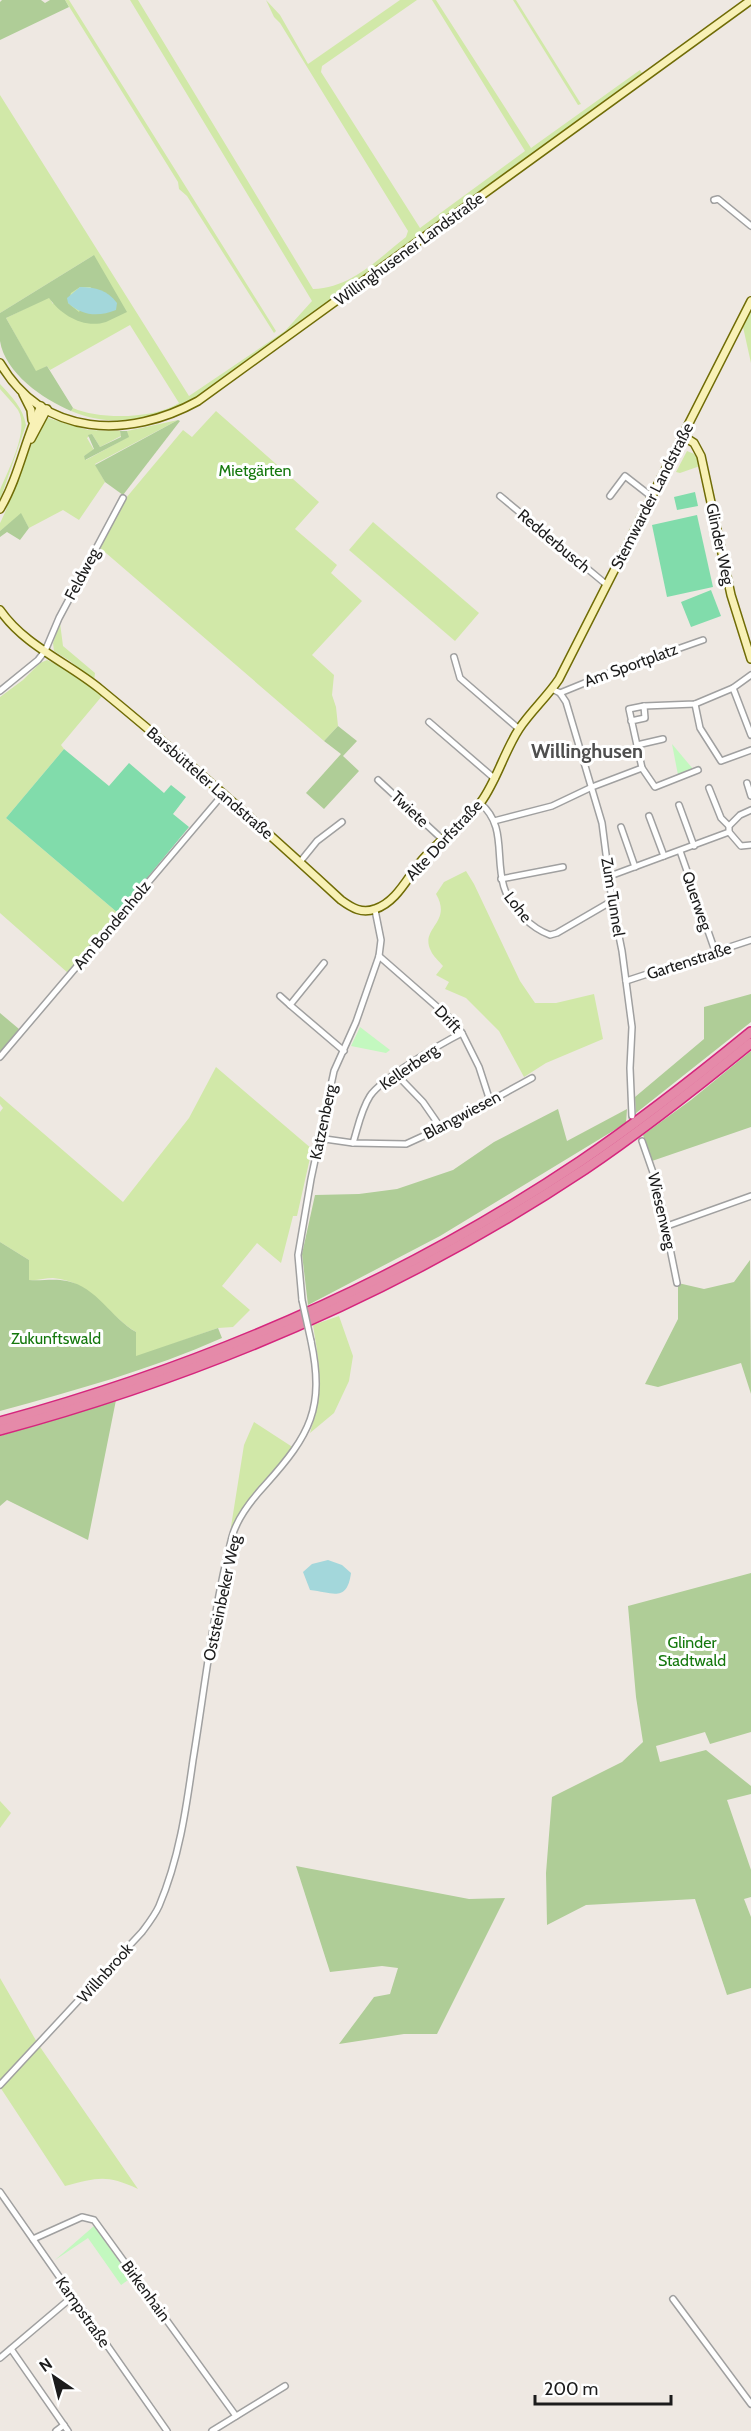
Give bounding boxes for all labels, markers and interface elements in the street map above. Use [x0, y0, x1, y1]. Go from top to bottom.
street label: Willinghusener Landstraße [331, 189, 487, 309]
street label: Stemwarder Landstraße [607, 420, 697, 572]
park label: Mietgärten [219, 461, 292, 480]
street label: Glinder Weg [702, 501, 738, 588]
street label: Redderbusch [514, 505, 594, 577]
street label: Feldweg [60, 544, 104, 603]
street label: Am Sportplatz [582, 639, 681, 691]
street label: Barsbütteler Landstraße [143, 723, 277, 843]
district label: Willinghusen [531, 739, 643, 763]
street label: Twiete [387, 787, 433, 831]
street label: Alte Dorfstraße [402, 796, 486, 884]
street label: Zum Tunnel [597, 856, 629, 938]
street label: Querweg [678, 869, 716, 934]
street label: Am Bondenholz [69, 877, 155, 973]
street label: Lohe [500, 888, 536, 926]
street label: Gartenstraße [644, 938, 734, 984]
street label: Drift [431, 1001, 466, 1037]
street label: Kellerberg [376, 1039, 443, 1094]
street label: Katzenberg [306, 1082, 340, 1161]
street label: Blangwiesen [420, 1087, 504, 1143]
street label: Wiesenweg [644, 1171, 680, 1252]
park label: Zukunftswald [11, 1329, 101, 1348]
street label: Oststeinbeker Weg [199, 1532, 245, 1663]
park label: Glinder Stadtwald [658, 1633, 726, 1670]
street label: Willnbrook [73, 1939, 137, 2007]
street label: Birkenhain [118, 2257, 174, 2325]
street label: Kampstraße [52, 2273, 114, 2351]
north arrow [24, 2347, 84, 2407]
text: N [36, 2354, 56, 2376]
scale bar [535, 2368, 672, 2406]
text: 200 m [544, 2378, 598, 2400]

